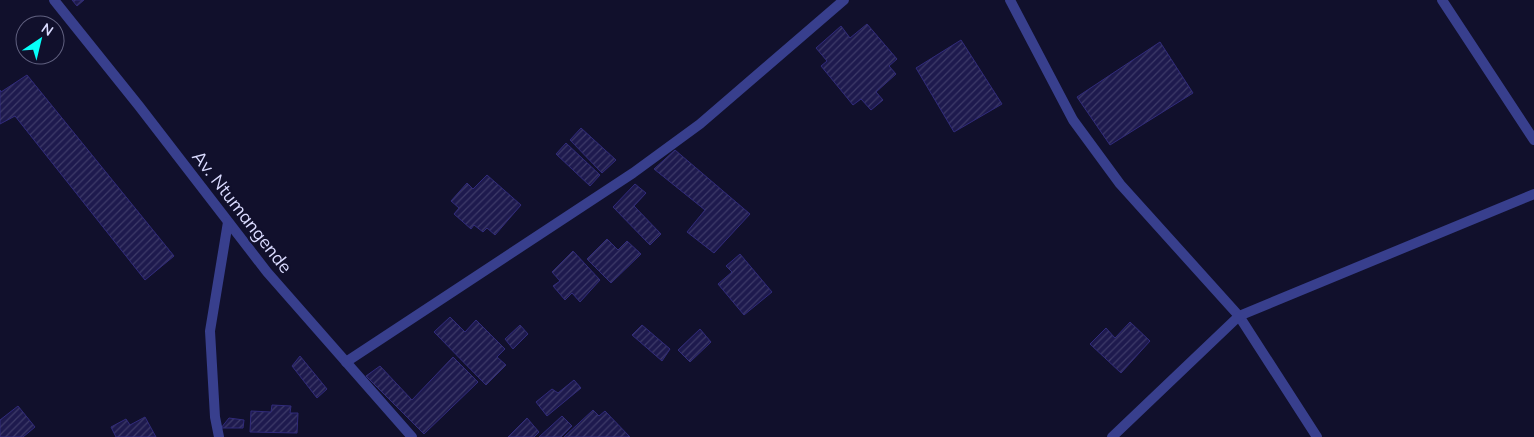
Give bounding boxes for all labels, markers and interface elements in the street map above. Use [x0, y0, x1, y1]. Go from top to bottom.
north arrow [15, 15, 65, 65]
text: N [38, 19, 57, 40]
street label: Av. Ntumangende [187, 146, 297, 278]

